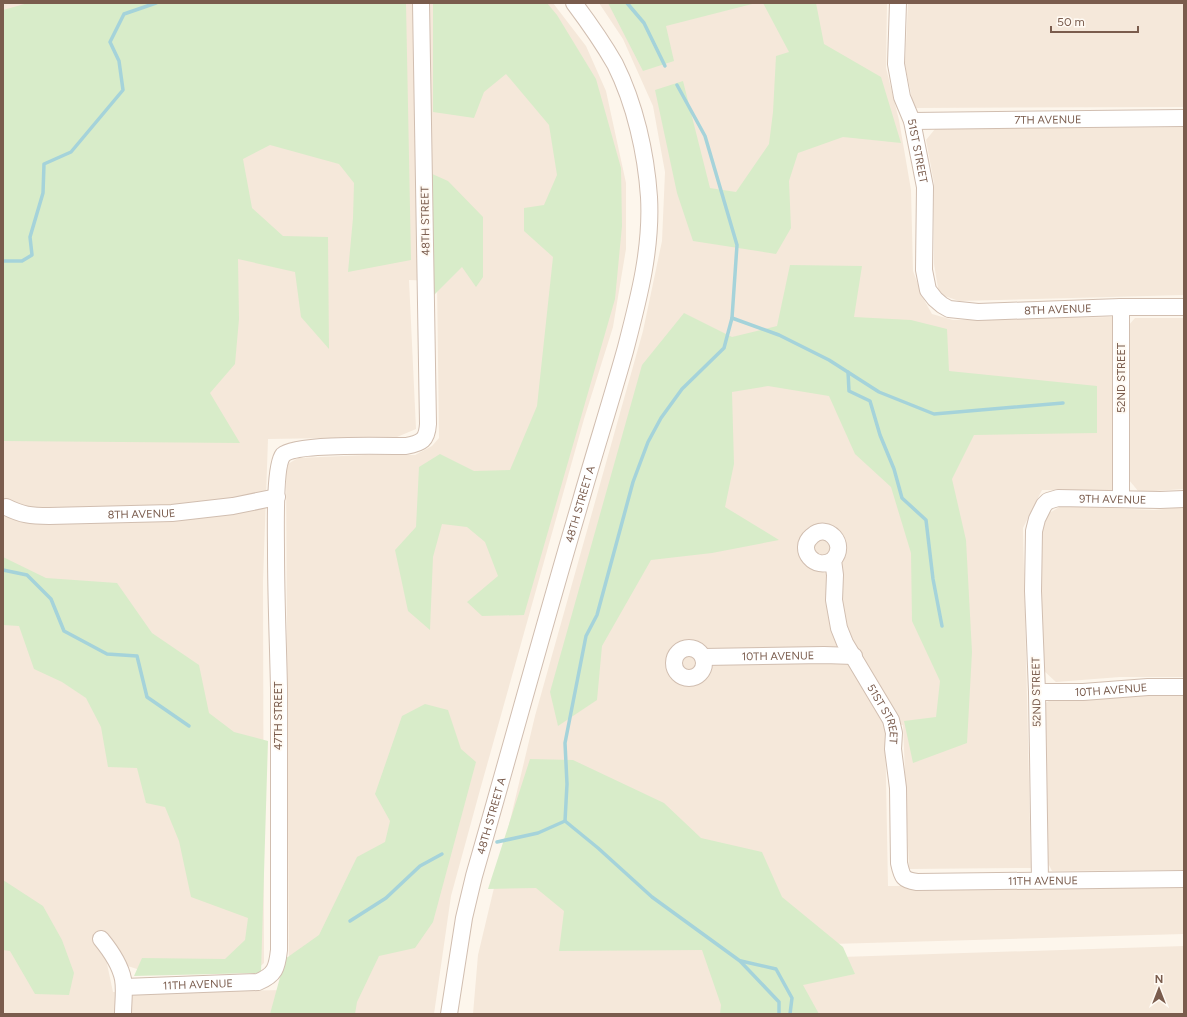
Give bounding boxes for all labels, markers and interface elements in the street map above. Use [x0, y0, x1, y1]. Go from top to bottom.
scale bar [1051, 8, 1138, 34]
text: 50 m [1057, 15, 1085, 29]
street label: 7TH AVENUE [1014, 113, 1082, 127]
street label: 51ST STREET [905, 118, 930, 184]
street label: 48TH STREET [418, 186, 433, 256]
street label: 8TH AVENUE [1024, 302, 1092, 317]
street label: 52ND STREET [1115, 343, 1128, 413]
street label: 48TH STREET A [563, 464, 598, 544]
street label: 9TH AVENUE [1079, 492, 1146, 507]
street label: 8TH AVENUE [108, 507, 176, 522]
street label: 10TH AVENUE [742, 649, 814, 663]
street label: 52ND STREET [1029, 657, 1044, 727]
street label: 10TH AVENUE [1075, 681, 1148, 699]
street label: 47TH STREET [272, 682, 285, 750]
street label: 51ST STREET [864, 682, 900, 745]
street label: 48TH STREET A [475, 775, 509, 856]
street label: 11TH AVENUE [1008, 874, 1078, 888]
north arrow [1139, 969, 1179, 1009]
text: N [1155, 973, 1163, 986]
street label: 11TH AVENUE [163, 977, 233, 993]

